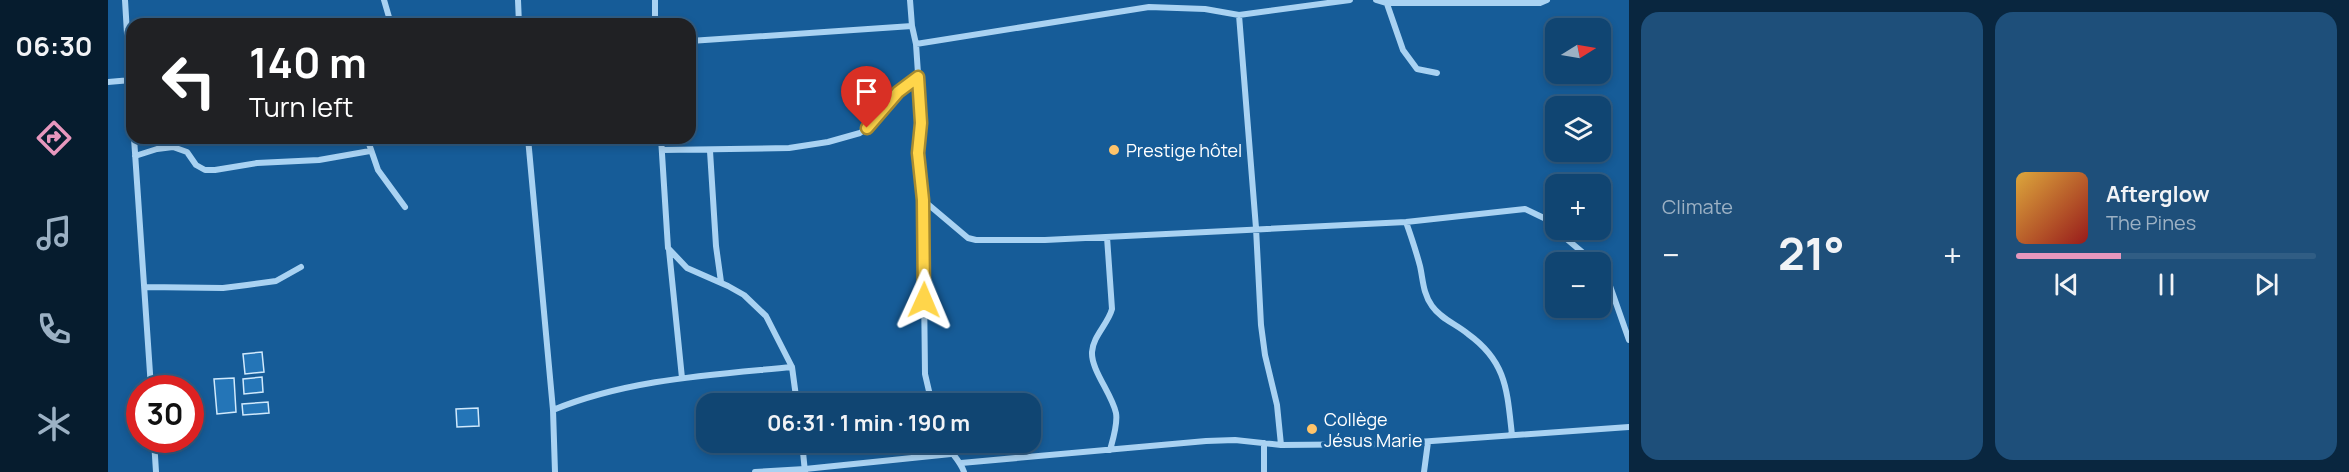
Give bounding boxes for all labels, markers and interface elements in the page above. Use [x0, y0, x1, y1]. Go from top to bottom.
north arrow [1545, 18, 1611, 84]
map controls [1545, 18, 1611, 318]
text: 06:30 [15, 27, 93, 64]
text: 140 m [249, 33, 367, 91]
icon: left [150, 42, 228, 120]
pin [841, 66, 892, 128]
icon: arrive [850, 75, 883, 108]
text: Turn left [249, 88, 353, 125]
button: layers [1545, 96, 1611, 162]
icon: directions [33, 117, 75, 159]
place label: Prestige hôtel [1126, 138, 1242, 162]
marker: Prestige hôtel [1107, 143, 1121, 157]
button: + [1545, 174, 1611, 240]
text: Afterglow [2106, 179, 2210, 209]
text: Climate [1662, 193, 1733, 220]
text: The Pines [2106, 209, 2196, 236]
icon: music [33, 212, 75, 254]
text: 21° [1778, 222, 1845, 284]
text: − [1662, 232, 1680, 277]
text: + [1943, 232, 1962, 277]
button: − [1545, 252, 1611, 318]
position arrow [892, 268, 956, 332]
icon: previous [2050, 268, 2083, 301]
icon: pause [2150, 268, 2183, 301]
icon: next [2250, 268, 2283, 301]
icon: phone [33, 308, 75, 350]
speed limit sign: 30 [126, 375, 204, 453]
icon: climate [33, 403, 75, 445]
place label: Collège Jésus Marie [1324, 407, 1422, 452]
text: 06:31 · 1 min · 190 m [767, 408, 970, 438]
marker: Collège Jésus Marie [1305, 422, 1319, 436]

